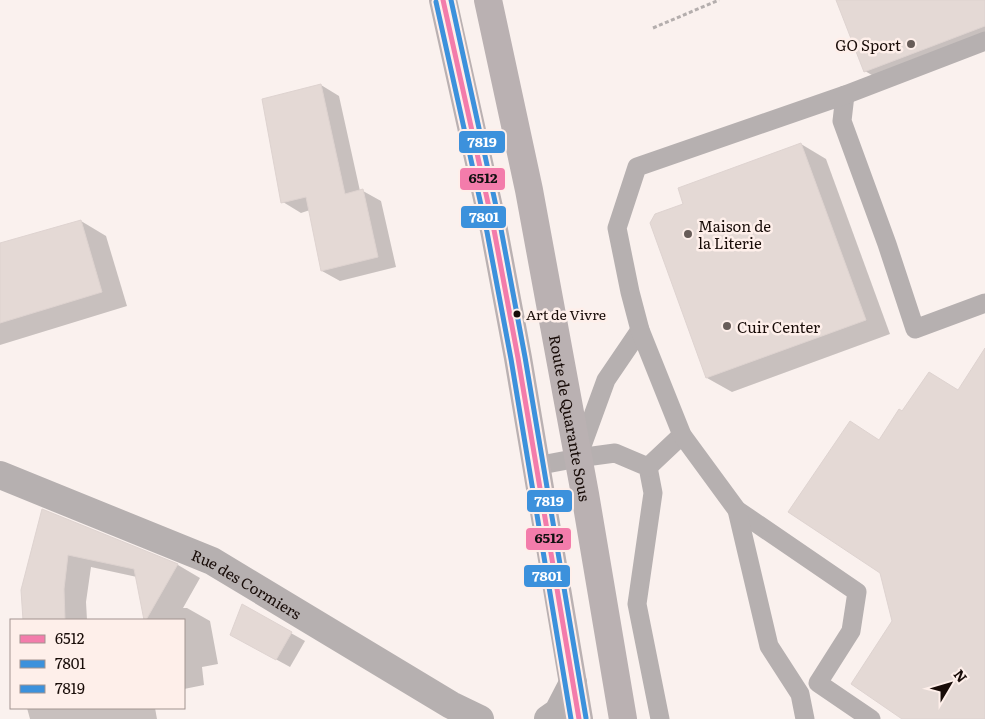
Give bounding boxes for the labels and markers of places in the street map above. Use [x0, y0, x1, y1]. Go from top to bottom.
place label: GO Sport [835, 33, 901, 56]
marker: GO Sport [905, 38, 917, 50]
place label: Maison de la Literie [698, 214, 771, 254]
marker: Maison de la Literie [682, 228, 694, 240]
place label: Art de Vivre [526, 304, 606, 324]
marker: Art de Vivre [512, 309, 522, 319]
place label: Cuir Center [737, 315, 820, 338]
marker: Cuir Center [721, 320, 733, 332]

